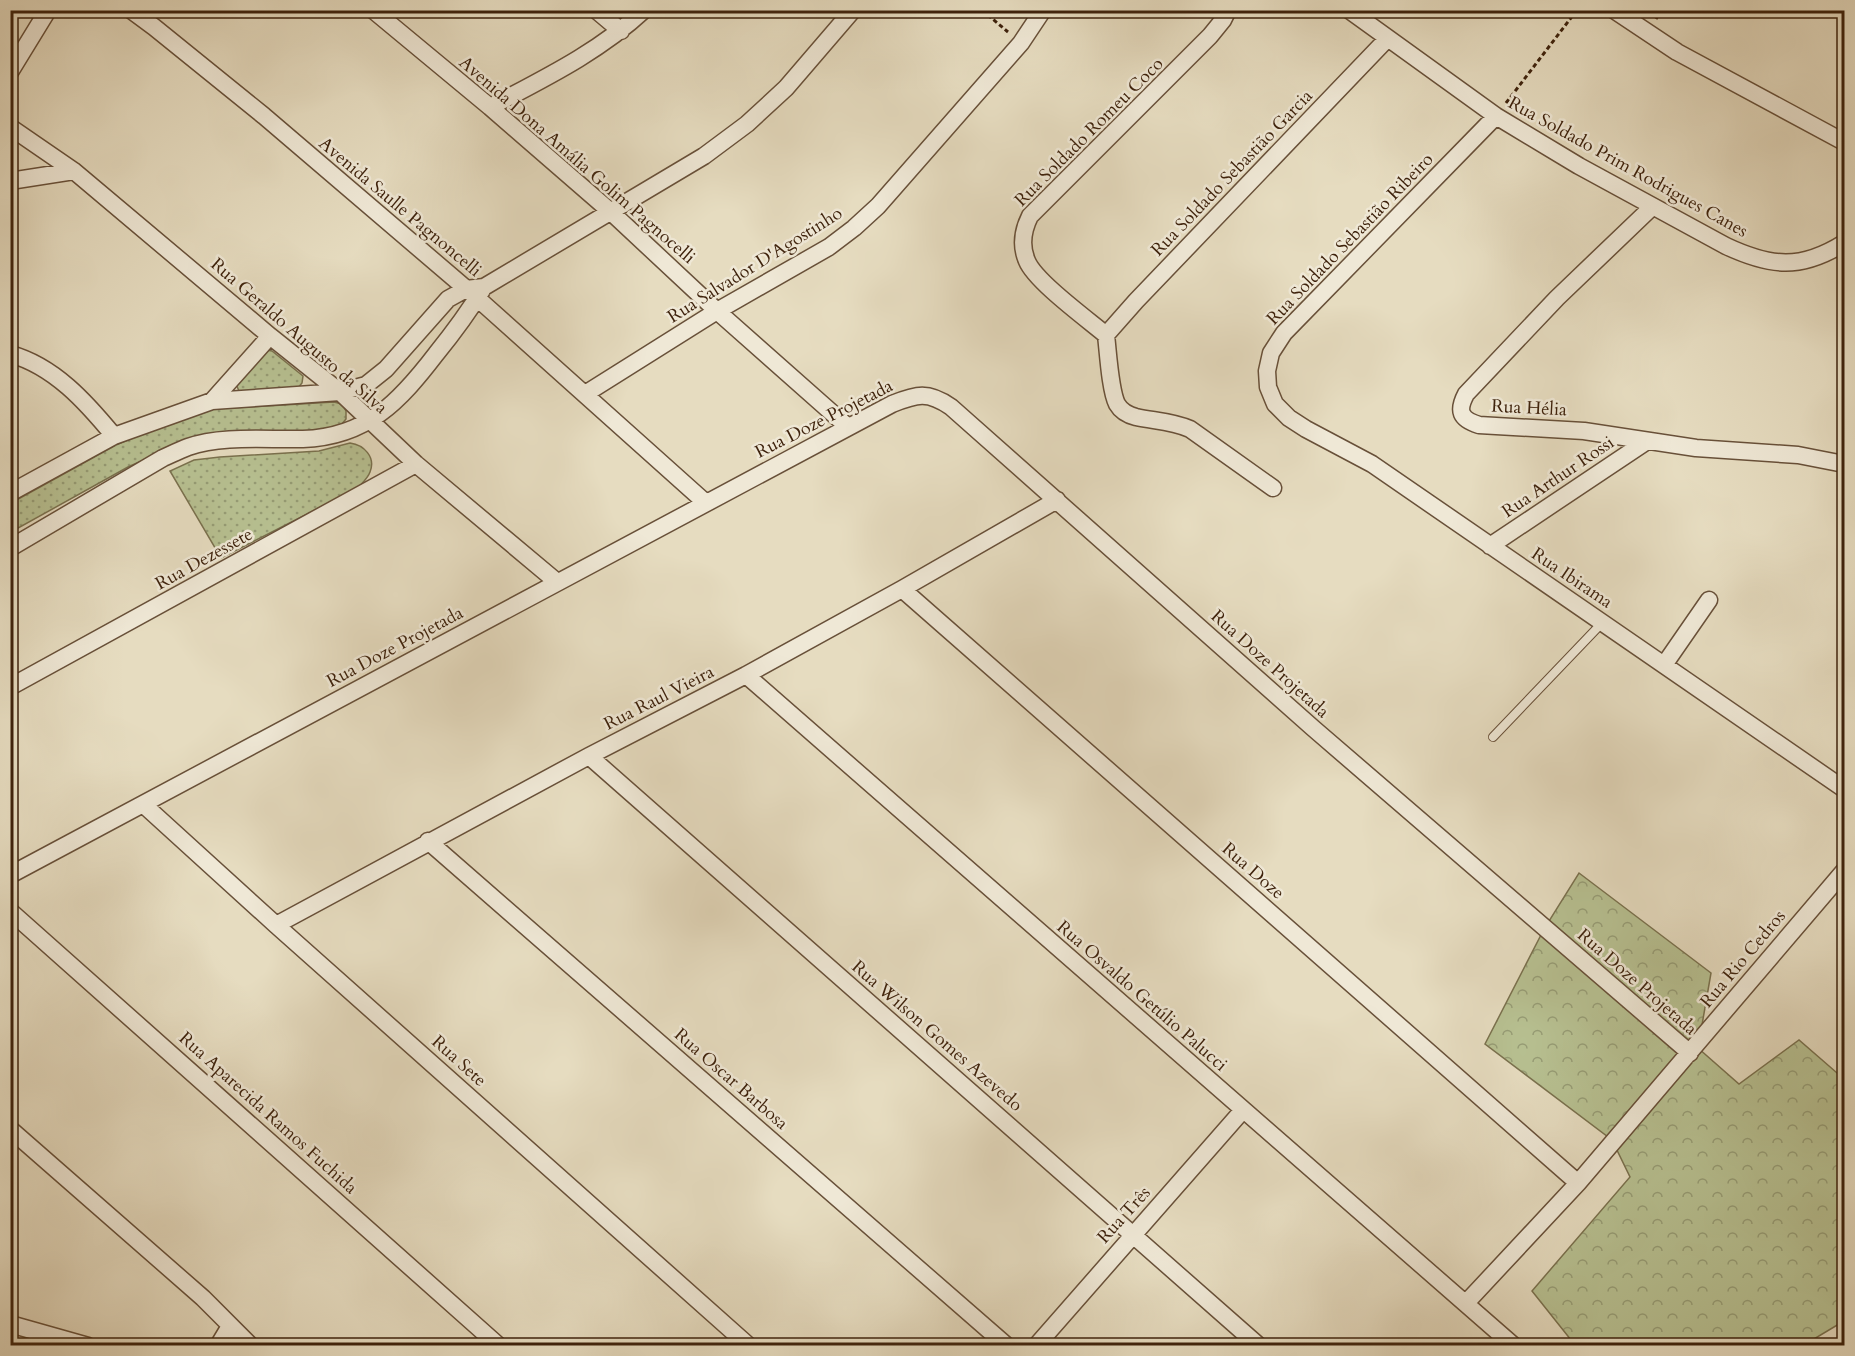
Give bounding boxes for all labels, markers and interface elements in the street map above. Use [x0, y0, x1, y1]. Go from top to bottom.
street label: Avenida Dona Amália Golim Pagnocelli [453, 50, 701, 270]
street label: Rua Soldado Romeu Coco [1009, 52, 1169, 212]
street label: Rua Soldado Sebastião Garcia [1145, 84, 1319, 262]
street label: Rua Soldado Prim Rodrigues Canes [1504, 90, 1752, 244]
street label: Avenida Saulle Pagnoncelli [313, 131, 487, 283]
street label: Rua Soldado Sebastião Ribeiro [1261, 147, 1439, 331]
street label: Rua Salvador D'Agostinho [663, 201, 847, 329]
street label: Rua Geraldo Augusto da Silva [205, 252, 393, 420]
street label: Rua Doze Projetada [751, 373, 897, 464]
street label: Rua Hélia [1491, 394, 1568, 422]
street label: Rua Arthur Rossi [1497, 430, 1619, 524]
street label: Rua Dezessete [151, 522, 257, 596]
street label: Rua Ibirama [1526, 542, 1618, 615]
street label: Rua Doze Projetada [322, 600, 468, 694]
street label: Rua Doze Projetada [1205, 604, 1335, 724]
street label: Rua Raul Vieira [600, 659, 718, 736]
street label: Rua Doze [1216, 837, 1290, 905]
street label: Rua Rio Cedros [1695, 905, 1791, 1013]
street label: Rua Osvaldo Getúlio Palucci [1051, 915, 1233, 1077]
street label: Rua Doze Projetada [1572, 923, 1702, 1041]
street label: Rua Wilson Gomes Azevedo [846, 955, 1028, 1117]
street label: Rua Oscar Barbosa [669, 1022, 794, 1136]
street label: Rua Aparecida Ramos Fuchida [173, 1026, 363, 1200]
street label: Rua Sete [426, 1030, 492, 1092]
street label: Rua Três [1092, 1181, 1156, 1249]

